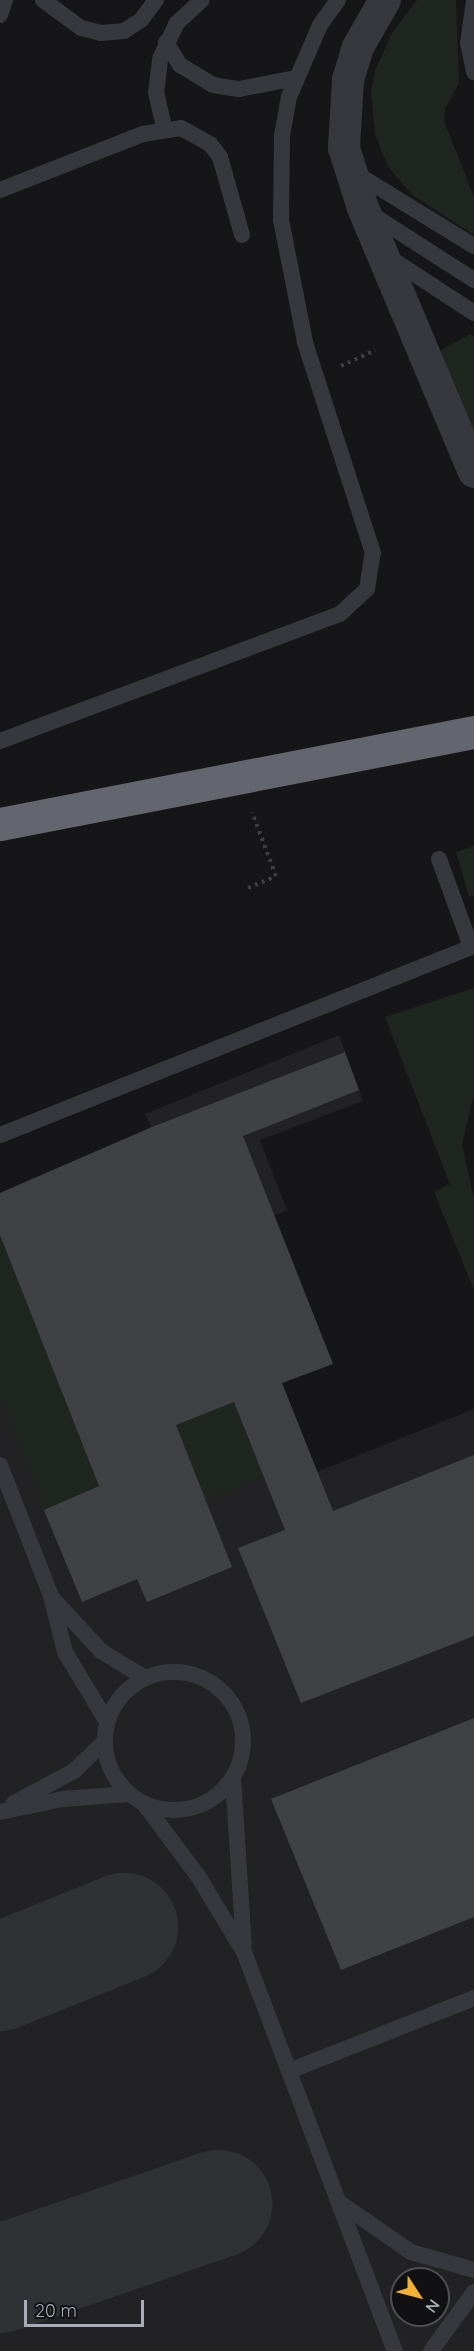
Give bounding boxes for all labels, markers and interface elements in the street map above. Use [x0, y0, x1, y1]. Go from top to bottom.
north arrow [390, 2267, 450, 2327]
scale bar [27, 2288, 147, 2326]
text: N [421, 2296, 444, 2317]
text: 20 m [35, 2299, 77, 2322]

